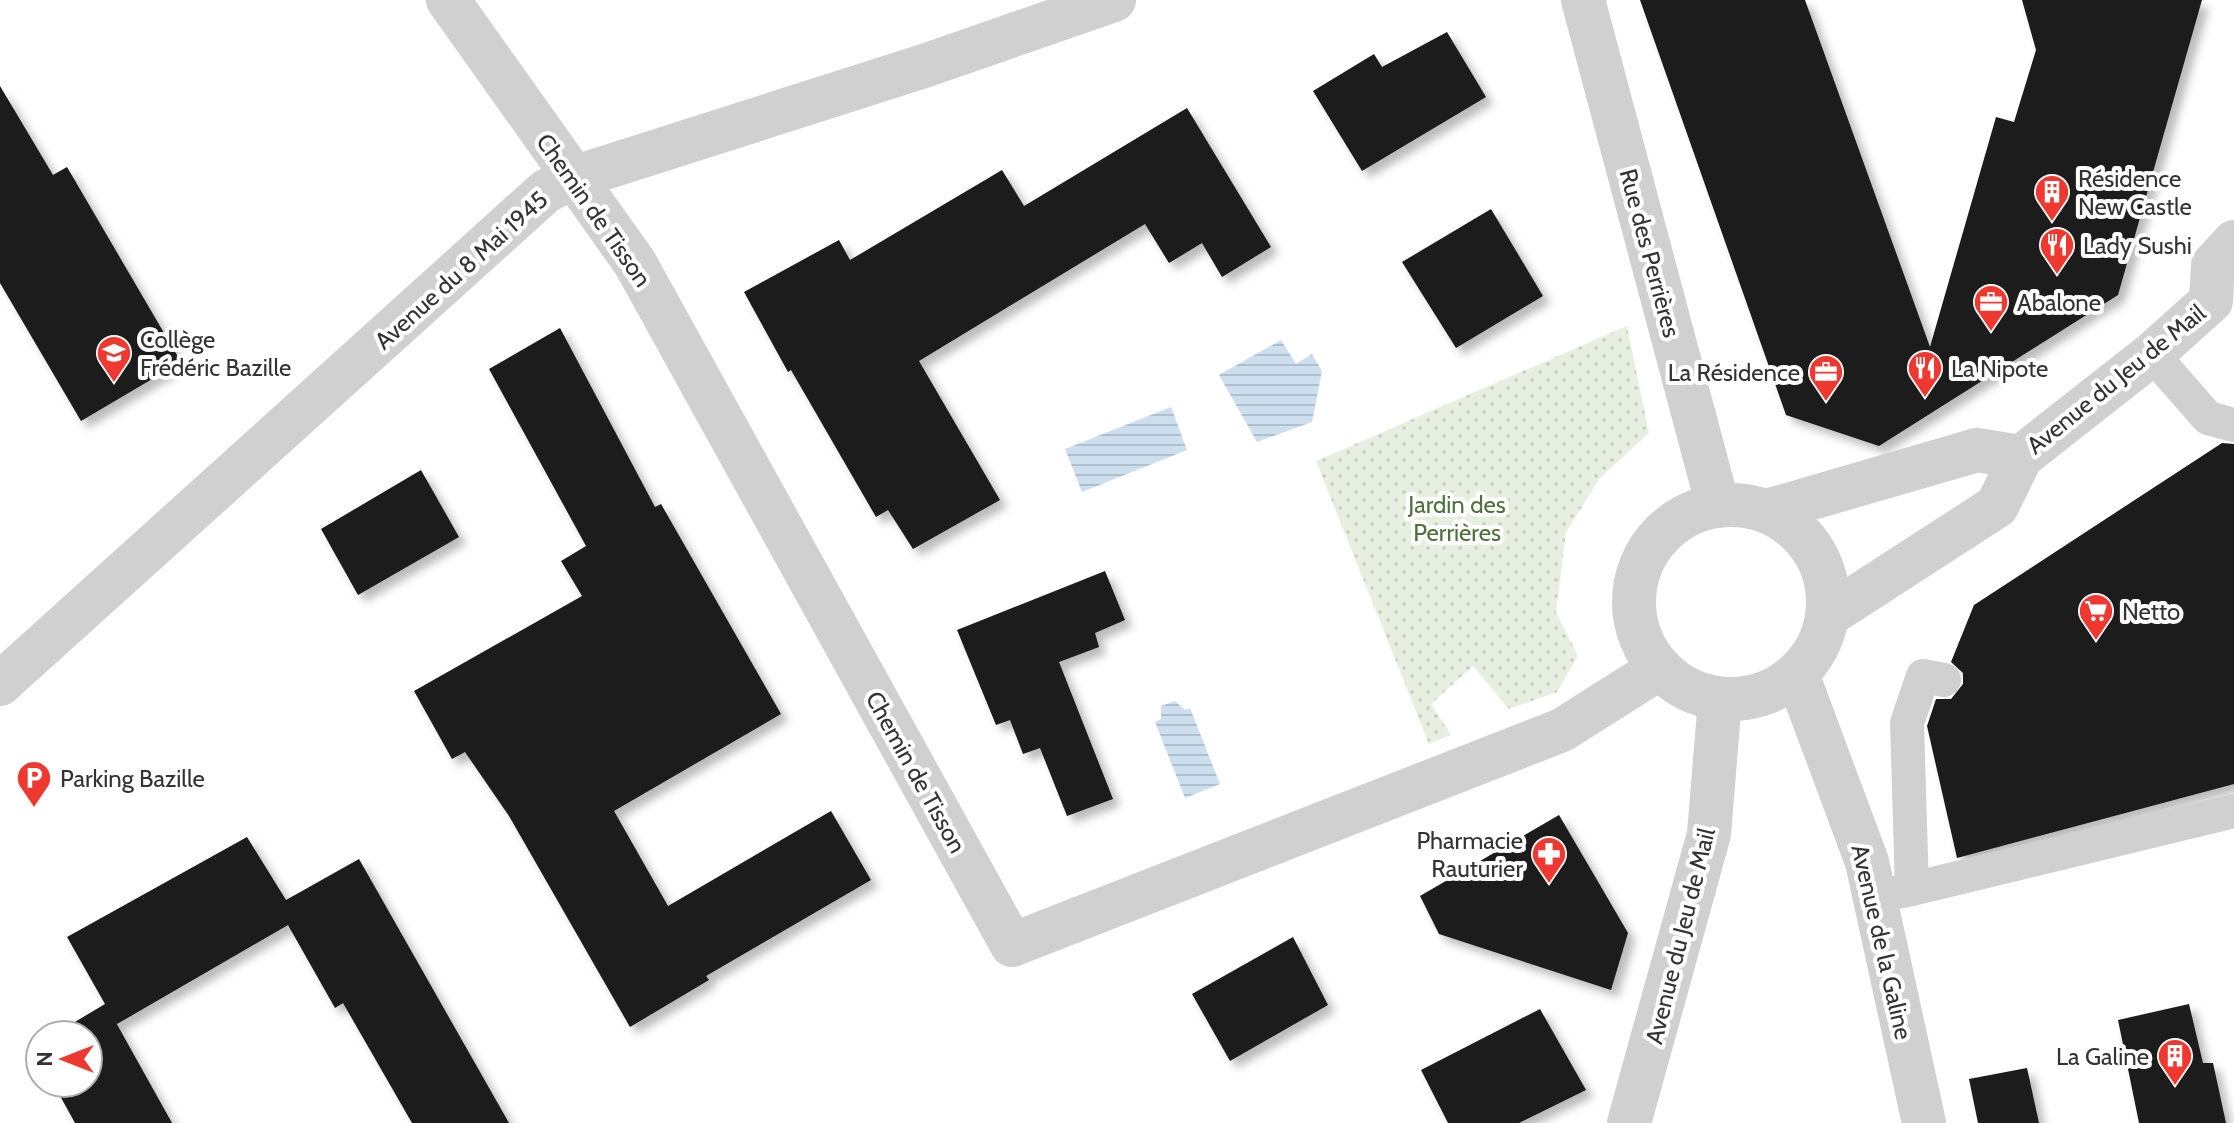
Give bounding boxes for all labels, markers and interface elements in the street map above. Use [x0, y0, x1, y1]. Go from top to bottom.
street label: Chemin de Tisson [530, 128, 658, 292]
place label: Résidence New Castle [2078, 164, 2192, 221]
street label: Rue des Perrières [1614, 166, 1686, 340]
building icon: Résidence New Castle [2033, 173, 2071, 223]
street label: Avenue du 8 Mai 1945 [369, 185, 553, 355]
restaurant icon: Lady Sushi [2038, 226, 2076, 276]
place label: Lady Sushi [2083, 231, 2192, 260]
office icon: Abalone [1972, 283, 2010, 333]
place label: Abalone [2017, 288, 2101, 317]
street label: Avenue du Jeu de Mail [2021, 298, 2211, 460]
place label: Collège Frédéric Bazille [140, 325, 291, 382]
school or university icon: Collège Frédéric Bazille [95, 334, 133, 384]
restaurant icon: La Nipote [1906, 349, 1944, 399]
office icon: La Résidence [1807, 353, 1845, 403]
place label: La Nipote [1951, 354, 2048, 383]
place label: La Résidence [1668, 358, 1800, 387]
park label: Jardin des Perrières [1407, 490, 1506, 547]
supermarket icon: Netto [2077, 592, 2115, 642]
place label: Netto [2122, 597, 2180, 626]
street label: Chemin de Tisson [860, 686, 972, 858]
parking icon: Parking Bazille [15, 759, 53, 809]
place label: Parking Bazille [60, 764, 205, 793]
street label: Avenue du Jeu de Mail [1639, 825, 1721, 1047]
place label: Pharmacie Rauturier [1416, 826, 1523, 883]
pharmacy icon: Pharmacie Rauturier [1530, 835, 1568, 885]
street label: Avenue de la Galine [1845, 842, 1919, 1042]
north arrow [24, 1019, 104, 1099]
building icon: La Galine [2156, 1037, 2194, 1087]
place label: La Galine [2056, 1042, 2149, 1071]
text: N [31, 1051, 58, 1067]

